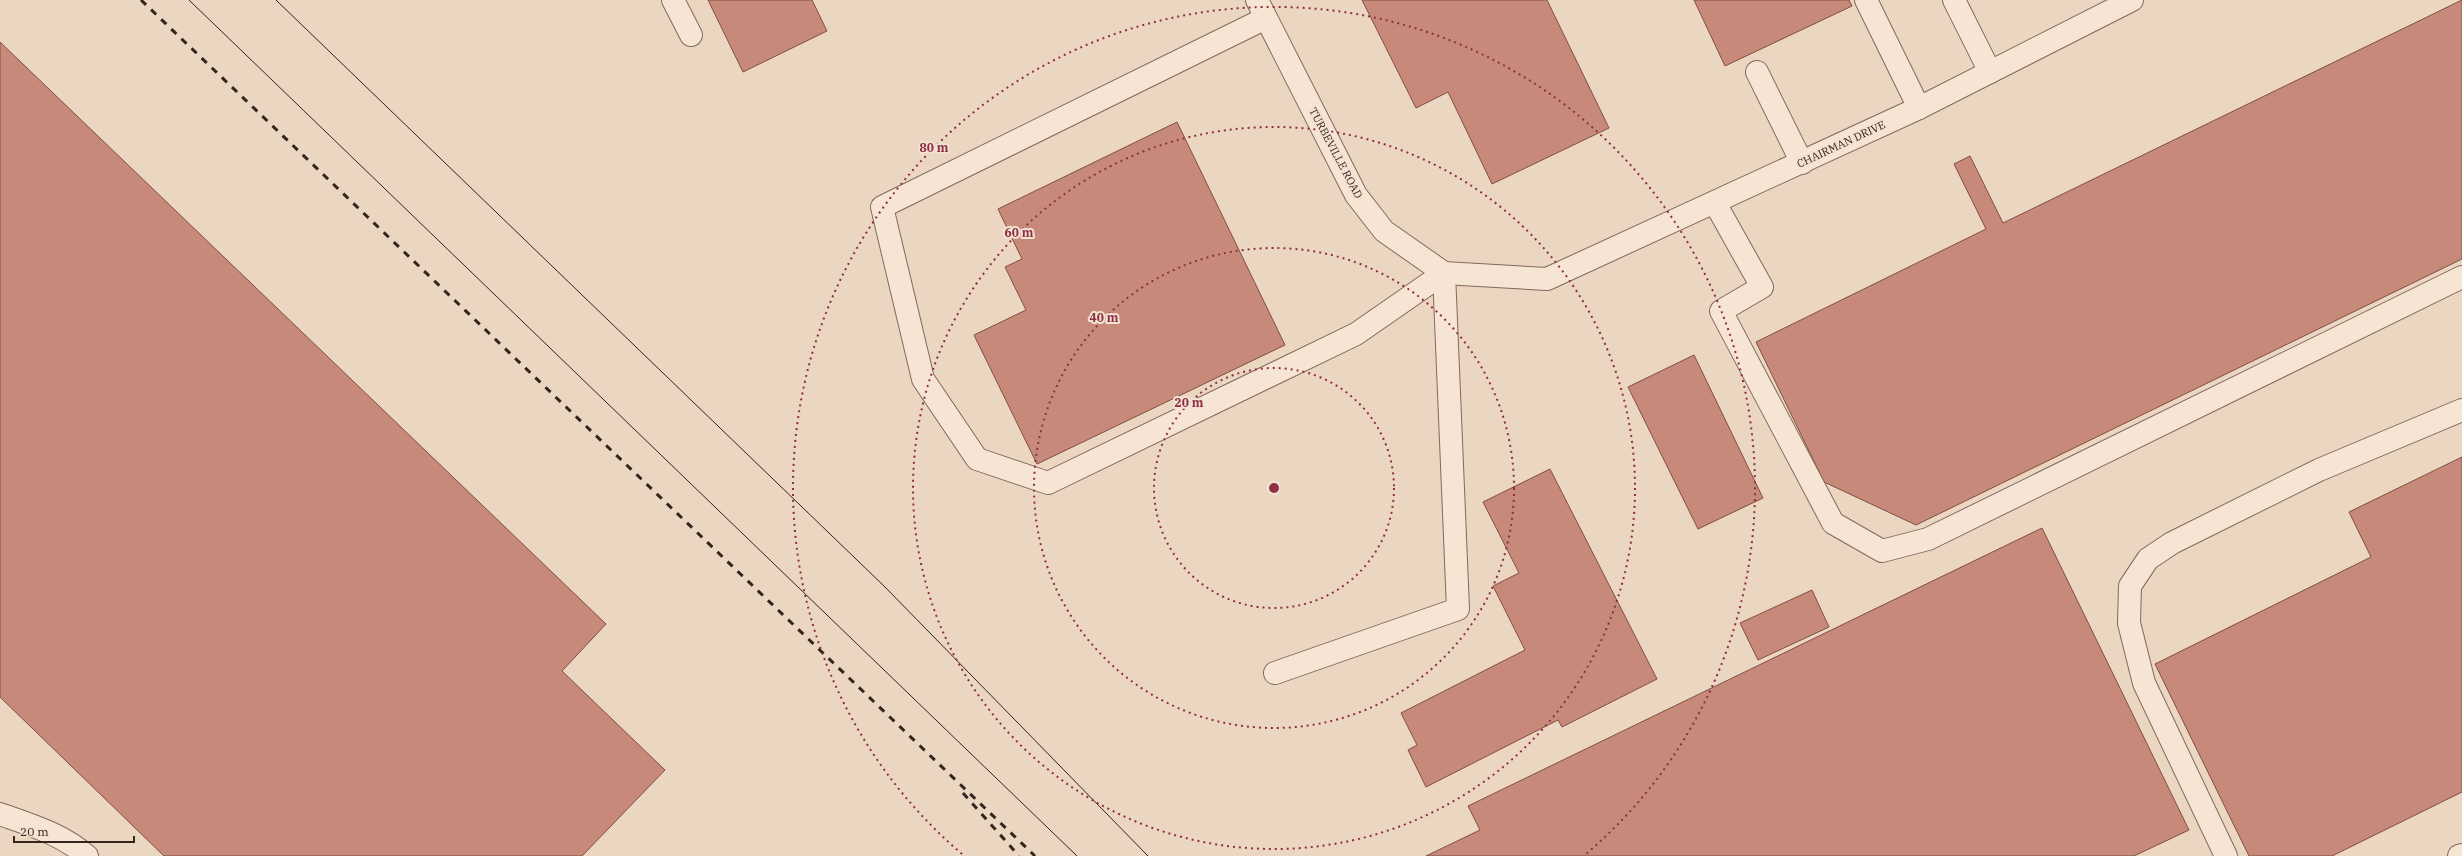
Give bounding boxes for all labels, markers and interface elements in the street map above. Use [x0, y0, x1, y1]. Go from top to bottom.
street label: TURBEVILLE ROAD [1306, 105, 1366, 201]
street label: CHAIRMAN DRIVE [1794, 117, 1888, 171]
text: 80 m [920, 140, 949, 155]
text: 60 m [1005, 225, 1034, 240]
text: 40 m [1090, 310, 1119, 325]
text: 20 m [1175, 395, 1204, 410]
centre of rings [1267, 481, 1281, 495]
scale bar [14, 818, 134, 844]
text: 20 m [20, 824, 49, 839]

